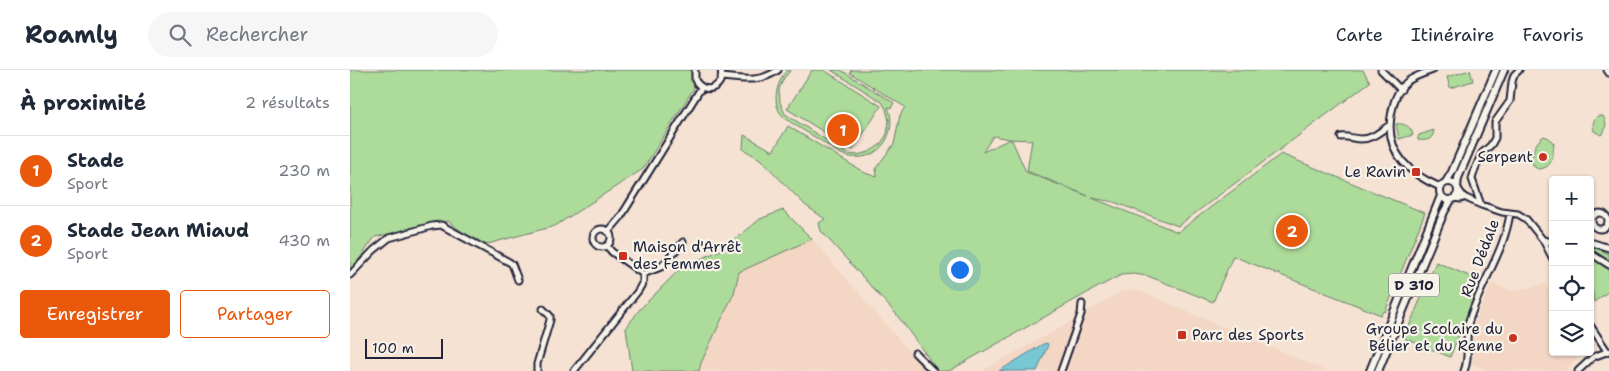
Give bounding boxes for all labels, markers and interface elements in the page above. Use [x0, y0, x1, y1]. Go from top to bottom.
search box [148, 12, 498, 57]
text: Roamly [25, 19, 118, 51]
icon: search [166, 21, 194, 49]
text: Rechercher [206, 22, 309, 47]
text: Carte [1336, 23, 1383, 47]
text: Itinéraire [1411, 23, 1495, 47]
text: Favoris [1523, 23, 1584, 47]
text: À proximité [20, 89, 146, 117]
text: 2 résultats [245, 92, 330, 113]
pin: 1 [827, 111, 859, 149]
place label: Serpent [1478, 147, 1533, 167]
text: Stade [67, 148, 124, 173]
marker: Serpent [1537, 151, 1549, 163]
text: 1 [32, 160, 40, 181]
text: 230 m [278, 160, 330, 181]
place label: Le Ravin [1344, 162, 1406, 182]
marker: Le Ravin [1410, 166, 1422, 178]
text: Sport [67, 173, 108, 194]
map controls [1549, 176, 1594, 356]
button: + [1549, 176, 1594, 221]
pin: 2 [1276, 212, 1308, 250]
street label: Rue Dédale [1456, 216, 1504, 300]
text: Stade Jean Miaud [67, 218, 249, 243]
button: − [1549, 221, 1594, 266]
text: 2 [30, 230, 42, 251]
text: 430 m [279, 230, 330, 251]
place label: Maison d'Arrêt des Femmes [633, 237, 741, 274]
text: Sport [67, 243, 108, 264]
marker: Maison d'Arrêt des Femmes [617, 250, 629, 262]
your location [947, 257, 973, 283]
button: locate [1549, 266, 1594, 311]
road number: D 310 [1389, 274, 1439, 296]
button: Enregistrer [20, 290, 170, 338]
button: Partager [180, 290, 330, 338]
button: layers [1549, 311, 1594, 356]
place label: Groupe Scolaire du Bélier et du Renne [1366, 319, 1503, 356]
place label: Parc des Sports [1192, 325, 1304, 345]
marker: Parc des Sports [1176, 329, 1188, 341]
marker: Groupe Scolaire du Bélier et du Renne [1507, 332, 1519, 344]
scale bar [365, 336, 442, 359]
text: 100 m [372, 339, 414, 357]

